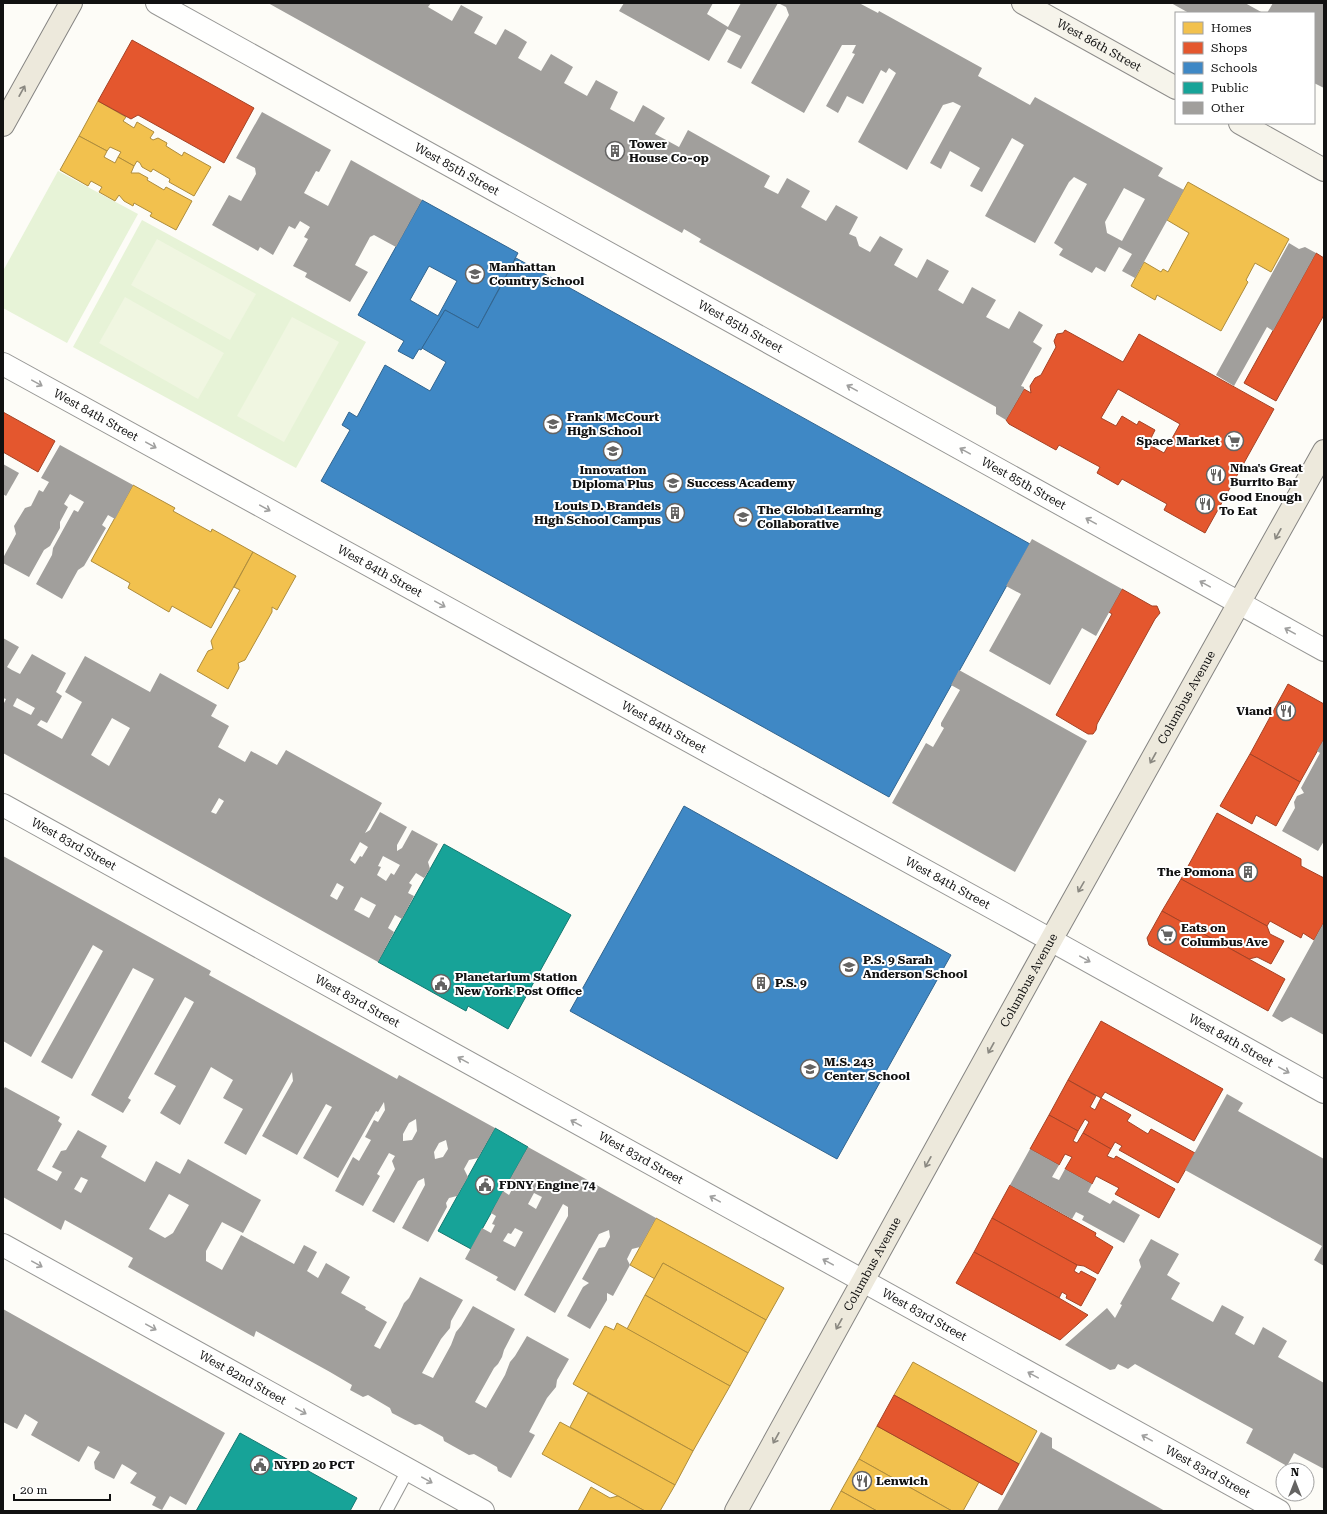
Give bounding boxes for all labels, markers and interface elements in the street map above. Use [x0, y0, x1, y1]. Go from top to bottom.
legend [1175, 12, 1315, 124]
street label: West 86th Street [1054, 16, 1144, 75]
text: Homes [1211, 21, 1252, 35]
text: Shops [1211, 41, 1247, 55]
text: Schools [1211, 61, 1258, 75]
text: Public [1211, 81, 1249, 95]
one-way arrow [18, 85, 26, 97]
text: Other [1211, 101, 1244, 115]
place label: Tower House Co-op [629, 137, 709, 165]
street label: West 85th Street [412, 140, 502, 199]
building icon: Tower House Co-op [604, 140, 626, 162]
place label: Manhattan Country School [489, 260, 584, 288]
school or university icon: Manhattan Country School [464, 263, 486, 285]
street label: West 85th Street [696, 297, 786, 356]
one-way arrow [31, 379, 43, 387]
one-way arrow [846, 384, 858, 392]
street label: West 84th Street [51, 386, 141, 444]
place label: Frank McCourt High School [567, 410, 659, 438]
school or university icon: Frank McCourt High School [542, 413, 564, 435]
supermarket icon: Space Market [1223, 430, 1245, 452]
place label: Space Market [1137, 434, 1220, 448]
school or university icon: Innovation Diploma Plus [602, 440, 624, 462]
one-way arrow [145, 442, 157, 450]
one-way arrow [959, 447, 971, 455]
street label: West 85th Street [979, 454, 1069, 513]
place label: Nina's Great Burrito Bar [1230, 461, 1303, 489]
place label: Innovation Diploma Plus [572, 463, 654, 491]
restaurant icon: Nina's Great Burrito Bar [1205, 464, 1227, 486]
school or university icon: Success Academy [662, 472, 684, 494]
place label: Success Academy [687, 476, 796, 490]
place label: Good Enough To Eat [1219, 490, 1302, 518]
restaurant icon: Good Enough To Eat [1194, 493, 1216, 515]
place label: Louis D. Brandeis High School Campus [534, 499, 661, 527]
building icon: Louis D. Brandeis High School Campus [664, 502, 686, 524]
place label: The Global Learning Collaborative [757, 503, 882, 531]
one-way arrow [259, 505, 271, 512]
school or university icon: The Global Learning Collaborative [732, 506, 754, 528]
one-way arrow [1085, 517, 1097, 525]
one-way arrow [1273, 528, 1281, 540]
street label: West 84th Street [335, 542, 425, 600]
one-way arrow [1199, 580, 1211, 588]
one-way arrow [434, 601, 446, 609]
one-way arrow [1284, 627, 1296, 635]
street label: Columbus Avenue [1155, 648, 1218, 747]
street label: West 84th Street [619, 698, 709, 756]
restaurant icon: Viand [1275, 700, 1297, 722]
place label: Viand [1236, 704, 1272, 718]
one-way arrow [1149, 752, 1157, 764]
street label: West 83rd Street [29, 815, 119, 874]
street label: West 84th Street [903, 854, 993, 912]
building icon: The Pomona [1237, 861, 1259, 883]
place label: The Pomona [1157, 865, 1234, 879]
one-way arrow [1076, 881, 1084, 893]
place label: Eats on Columbus Ave [1181, 921, 1268, 949]
supermarket icon: Eats on Columbus Ave [1156, 924, 1178, 946]
street label: Columbus Avenue [997, 931, 1060, 1030]
place label: P.S. 9 Sarah Anderson School [863, 953, 967, 981]
school or university icon: P.S. 9 Sarah Anderson School [838, 956, 860, 978]
one-way arrow [1079, 956, 1091, 963]
place label: Planetarium Station New York Post Office [455, 970, 582, 998]
street label: West 83rd Street [312, 972, 403, 1030]
building icon: P.S. 9 [750, 972, 772, 994]
public building icon: Planetarium Station New York Post Office [430, 973, 452, 995]
place label: P.S. 9 [775, 976, 807, 990]
street label: West 84th Street [1186, 1011, 1276, 1070]
one-way arrow [987, 1042, 995, 1054]
one-way arrow [457, 1055, 469, 1063]
place label: M.S. 243 Center School [824, 1055, 910, 1083]
school or university icon: M.S. 243 Center School [799, 1058, 821, 1080]
one-way arrow [1278, 1066, 1290, 1074]
one-way arrow [571, 1118, 583, 1126]
street label: West 83rd Street [596, 1129, 686, 1187]
one-way arrow [924, 1155, 932, 1167]
public building icon: FDNY Engine 74 [474, 1174, 496, 1196]
place label: FDNY Engine 74 [499, 1178, 596, 1192]
one-way arrow [709, 1195, 721, 1202]
street label: Columbus Avenue [841, 1214, 904, 1313]
one-way arrow [823, 1258, 835, 1265]
one-way arrow [31, 1261, 43, 1269]
street label: West 83rd Street [879, 1286, 970, 1344]
one-way arrow [834, 1318, 842, 1330]
one-way arrow [145, 1324, 157, 1332]
street label: West 82nd Street [196, 1348, 289, 1408]
one-way arrow [1027, 1370, 1039, 1378]
one-way arrow [295, 1407, 307, 1415]
one-way arrow [772, 1432, 779, 1444]
one-way arrow [1141, 1433, 1153, 1441]
street label: West 83rd Street [1163, 1443, 1253, 1501]
public building icon: NYPD 20 PCT [249, 1454, 271, 1476]
place label: NYPD 20 PCT [274, 1458, 355, 1472]
north arrow [1275, 1462, 1315, 1502]
text: N [1291, 1466, 1300, 1479]
restaurant icon: Lenwich [851, 1470, 873, 1492]
place label: Lenwich [876, 1474, 928, 1488]
scale bar [14, 1476, 110, 1502]
one-way arrow [421, 1477, 433, 1485]
text: 20 m [20, 1483, 47, 1497]

